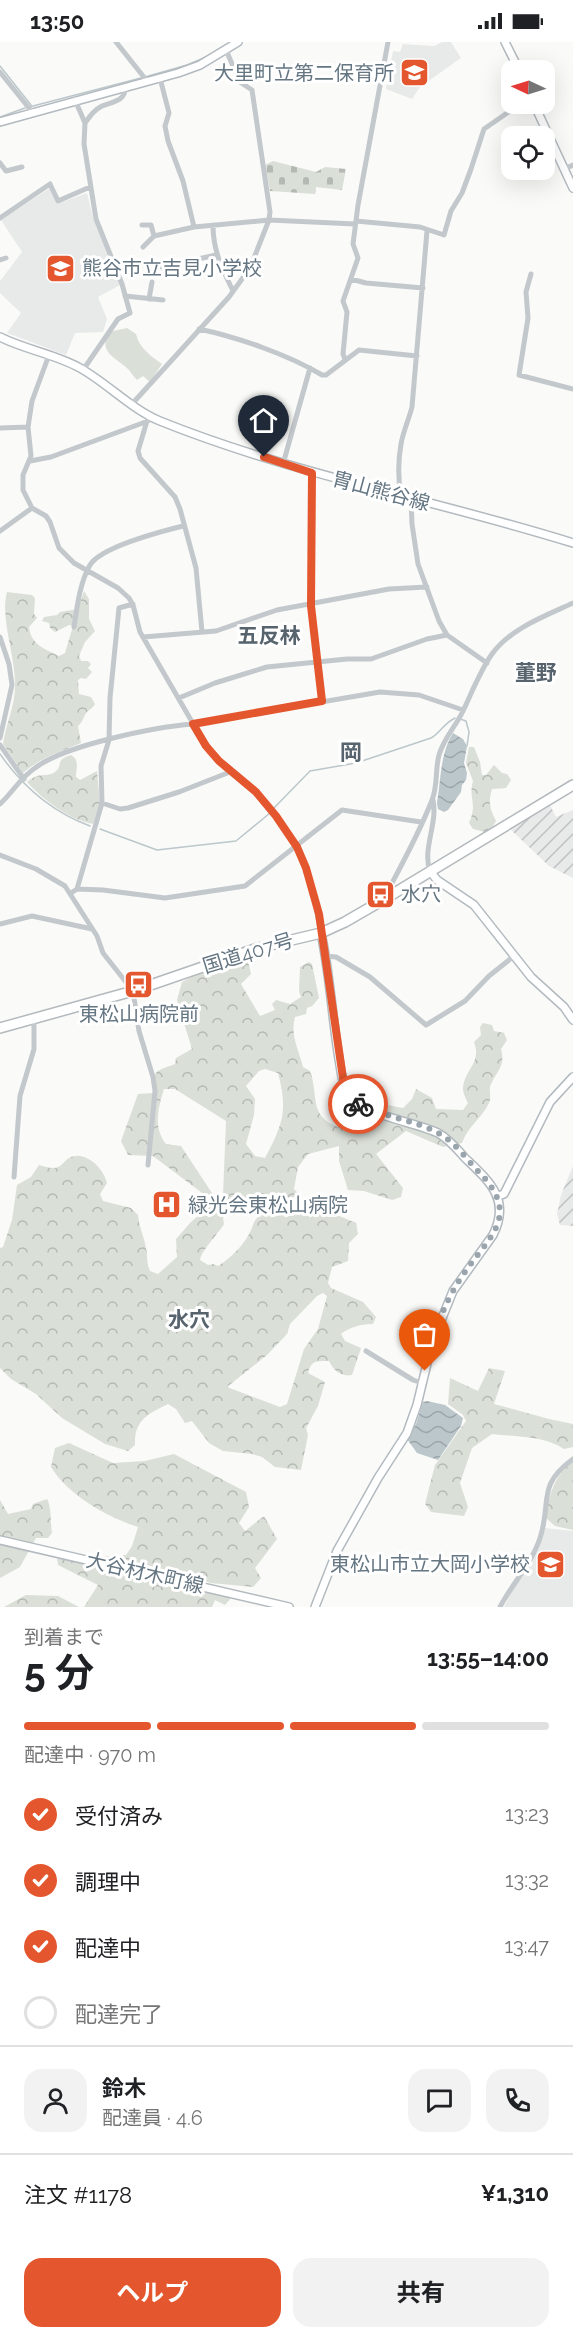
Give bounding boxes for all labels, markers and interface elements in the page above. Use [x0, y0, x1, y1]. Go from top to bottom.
text: 13:50 [30, 8, 84, 34]
school or university icon: 大里町立第二保育所 [399, 57, 431, 89]
north arrow [501, 60, 555, 114]
map controls [501, 60, 555, 180]
place label: 大里町立第二保育所 [214, 61, 394, 85]
button: locate [501, 126, 555, 180]
school or university icon: 熊谷市立吉見小学校 [45, 252, 77, 284]
place label: 熊谷市立吉見小学校 [82, 256, 262, 280]
pin [238, 395, 289, 457]
icon: home [247, 404, 280, 437]
street label: 胄山熊谷線 [330, 466, 432, 516]
district label: 五反林 [238, 623, 301, 648]
district label: 董野 [515, 660, 557, 685]
district label: 岡 [340, 739, 362, 765]
bus stop icon: 水穴 [364, 878, 396, 910]
place label: 水穴 [401, 882, 441, 906]
street label: 国道407号 [200, 928, 296, 978]
bus stop icon: 東松山病院前 [123, 968, 155, 1000]
place label: 東松山病院前 [79, 1002, 199, 1026]
courier [328, 1074, 388, 1134]
icon: bike [342, 1088, 375, 1121]
hospital icon: 緑光会東松山病院 [151, 1189, 183, 1221]
place label: 緑光会東松山病院 [188, 1193, 348, 1217]
district label: 水穴 [168, 1307, 210, 1332]
pin [399, 1309, 450, 1371]
icon: bag [408, 1318, 441, 1351]
street label: 大谷材木町線 [84, 1548, 206, 1598]
school or university icon: 東松山市立大岡小学校 [535, 1548, 567, 1580]
place label: 東松山市立大岡小学校 [330, 1552, 530, 1576]
text: 到着まで [24, 1625, 104, 1649]
text: 13:55–14:00 [427, 1645, 549, 1671]
text: 5 分 [24, 1649, 94, 1695]
text: 配達中 · 970 m [24, 1743, 156, 1767]
icon: check [24, 1798, 57, 1831]
text: 13:23 [505, 1802, 549, 1826]
text: 受付済み [75, 1803, 163, 1829]
icon: check [24, 1864, 57, 1897]
text: 13:32 [505, 1868, 549, 1892]
text: 調理中 [75, 1869, 141, 1895]
icon: check [24, 1930, 57, 1963]
text: 13:47 [504, 1934, 549, 1958]
text: 配達中 [75, 1935, 141, 1961]
text: 配達完了 [75, 2001, 163, 2027]
button: person [24, 2069, 87, 2132]
button: chat [408, 2069, 471, 2132]
button: phone [486, 2069, 549, 2132]
text: 鈴木 [102, 2075, 146, 2101]
text: 配達員 · 4.6 [102, 2106, 203, 2130]
text: ¥1,310 [481, 2180, 549, 2206]
text: 注文 #1178 [24, 2182, 132, 2208]
button: ヘルプ [24, 2258, 281, 2327]
button: 共有 [293, 2258, 549, 2327]

